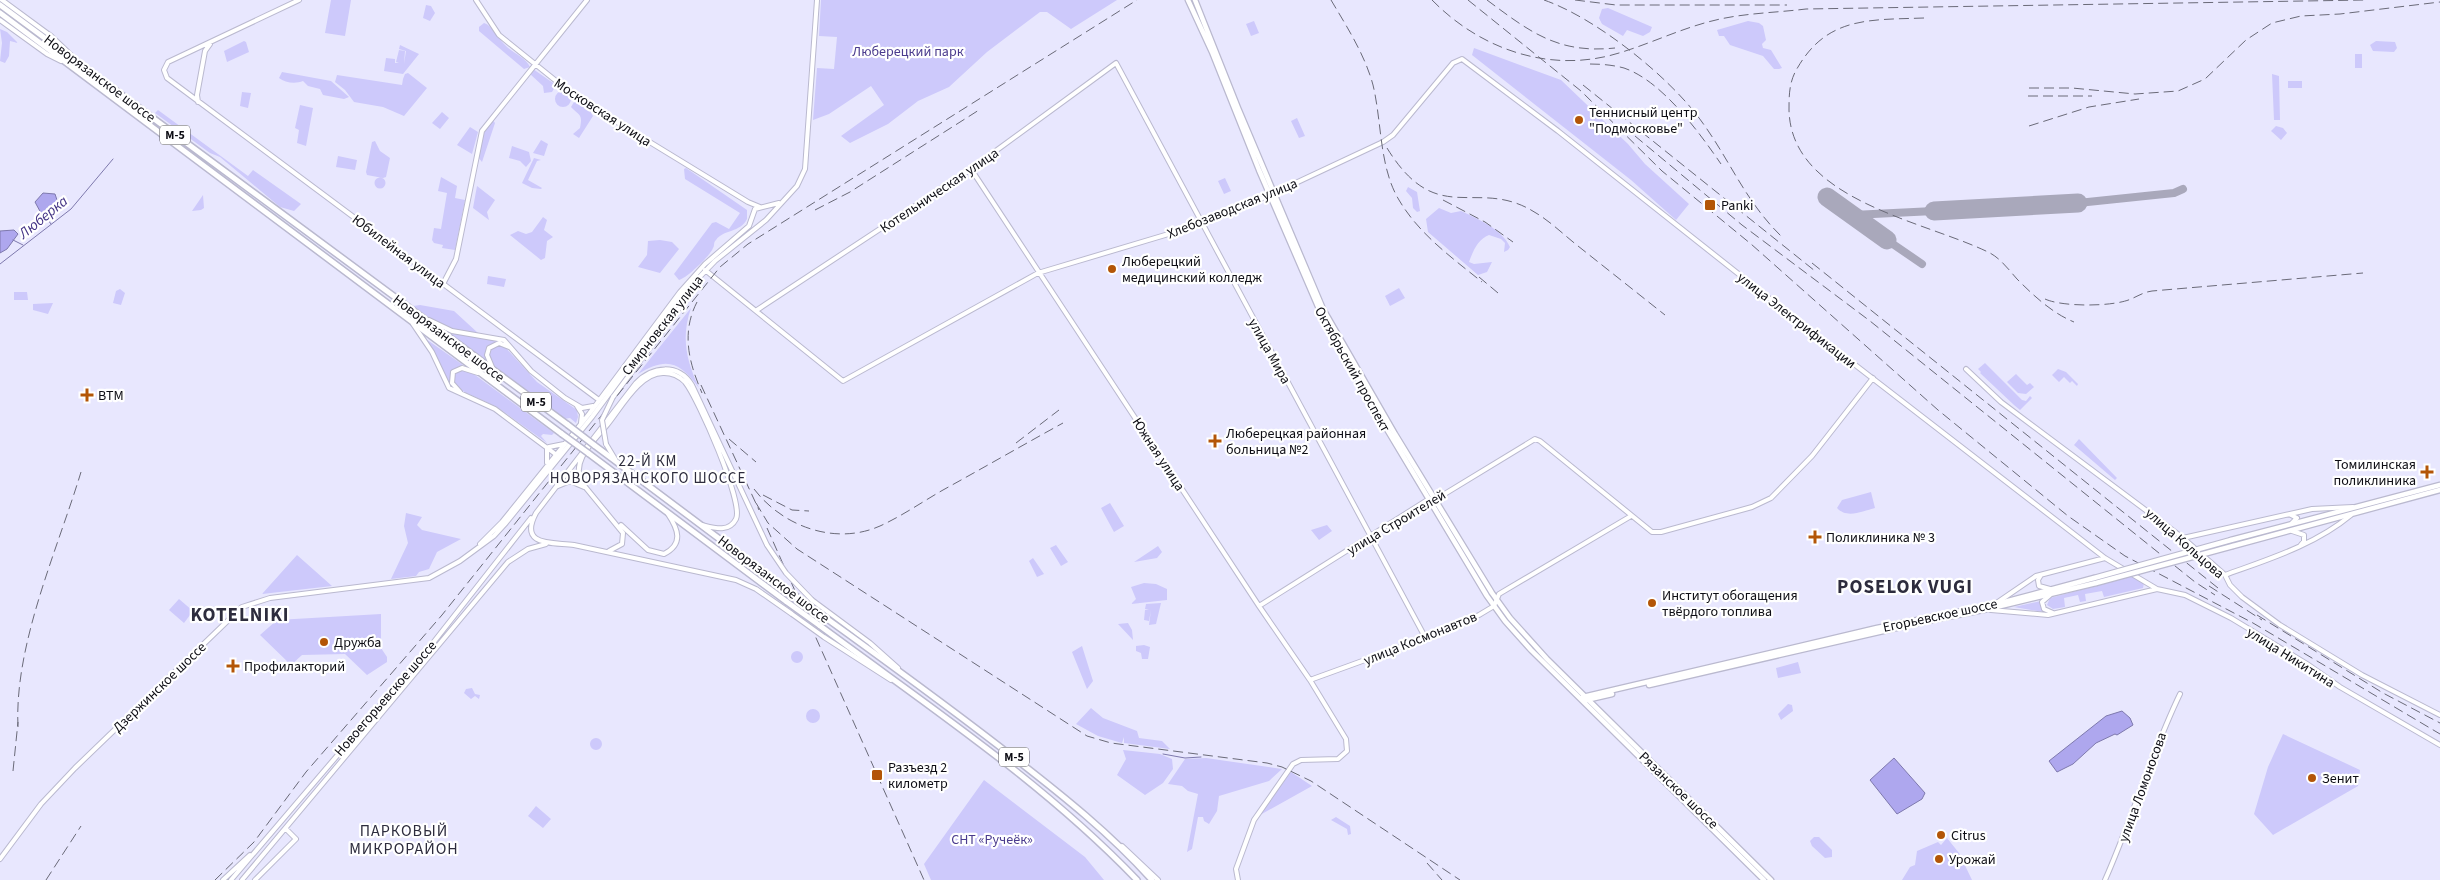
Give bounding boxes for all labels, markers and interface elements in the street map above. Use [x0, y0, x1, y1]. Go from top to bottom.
street label: Новорязанское шоссе [39, 30, 159, 128]
park label: Люберецкий парк [852, 42, 964, 62]
street label: Московская улица [550, 74, 655, 152]
place label: Теннисный центр "Подмосковье" [1589, 103, 1698, 139]
marker: Теннисный центр "Подмосковье" [1573, 114, 1585, 126]
road number: М-5 [160, 126, 190, 144]
street label: Котельническая улица [876, 143, 1003, 238]
street label: Хлебозаводская улица [1164, 174, 1301, 244]
water label: Люберка [13, 191, 72, 244]
place label: Panki [1721, 196, 1753, 216]
marker: Panki [1703, 198, 1717, 212]
street label: Юбилейная улица [348, 210, 449, 294]
place label: Люберецкий медицинский колледж [1122, 252, 1262, 288]
marker: Люберецкий медицинский колледж [1106, 263, 1118, 275]
street label: улица Электрификации [1733, 268, 1860, 374]
street label: Смирновская улица [617, 271, 708, 380]
street label: Новорязанское шоссе [388, 290, 508, 388]
street label: Октябрьский проспект [1309, 303, 1395, 436]
street label: улица Мира [1243, 315, 1295, 388]
place label: ВТМ [98, 386, 124, 406]
marker: ВТМ [80, 388, 94, 402]
road number: М-5 [521, 392, 551, 412]
street label: Южная улица [1127, 414, 1189, 495]
place label: Люберецкая районная больница №2 [1226, 424, 1366, 460]
marker: Люберецкая районная больница №2 [1208, 434, 1222, 448]
district label: 22-Й КМ НОВОРЯЗАНСКОГО ШОССЕ [550, 451, 746, 489]
place label: Томилинская поликлиника [2333, 455, 2416, 491]
marker: Томилинская поликлиника [2420, 465, 2434, 479]
street label: улица Строителей [1343, 485, 1450, 560]
street label: улица Кольцова [2140, 504, 2228, 584]
place label: Поликлиника № 3 [1826, 528, 1935, 548]
marker: Поликлиника № 3 [1808, 530, 1822, 544]
street label: Новорязанское шоссе [713, 531, 833, 629]
district label: POSELOK VUGI [1837, 574, 1973, 601]
place label: Институт обогащения твёрдого топлива [1662, 586, 1798, 622]
street label: Егорьевское шоссе [1881, 594, 1999, 638]
marker: Институт обогащения твёрдого топлива [1646, 597, 1658, 609]
district label: KOTELNIKI [190, 602, 290, 629]
street label: улица Космонавтов [1361, 607, 1480, 671]
street label: улица Никитина [2242, 623, 2338, 693]
place label: Дружба [334, 633, 381, 653]
marker: Дружба [318, 636, 330, 648]
street label: Новоегорьевское шоссе [330, 636, 442, 761]
street label: Дзержинское шоссе [108, 638, 211, 738]
place label: Профилакторий [244, 657, 345, 677]
marker: Профилакторий [226, 659, 240, 673]
street label: улица Ломоносова [2114, 730, 2172, 845]
street label: Рязанское шоссе [1634, 747, 1723, 834]
road number: М-5 [999, 748, 1029, 766]
place label: Разъезд 2 километр [888, 758, 948, 794]
marker: Разъезд 2 километр [870, 768, 884, 782]
place label: Зенит [2322, 769, 2359, 789]
marker: Зенит [2306, 772, 2318, 784]
district label: ПАРКОВЫЙ МИКРОРАЙОН [349, 820, 459, 860]
place label: Citrus [1951, 826, 1986, 846]
marker: Citrus [1935, 829, 1947, 841]
park label: СНТ «Ручеёк» [951, 830, 1033, 850]
place label: Урожай [1949, 850, 1996, 870]
marker: Урожай [1933, 853, 1945, 865]

